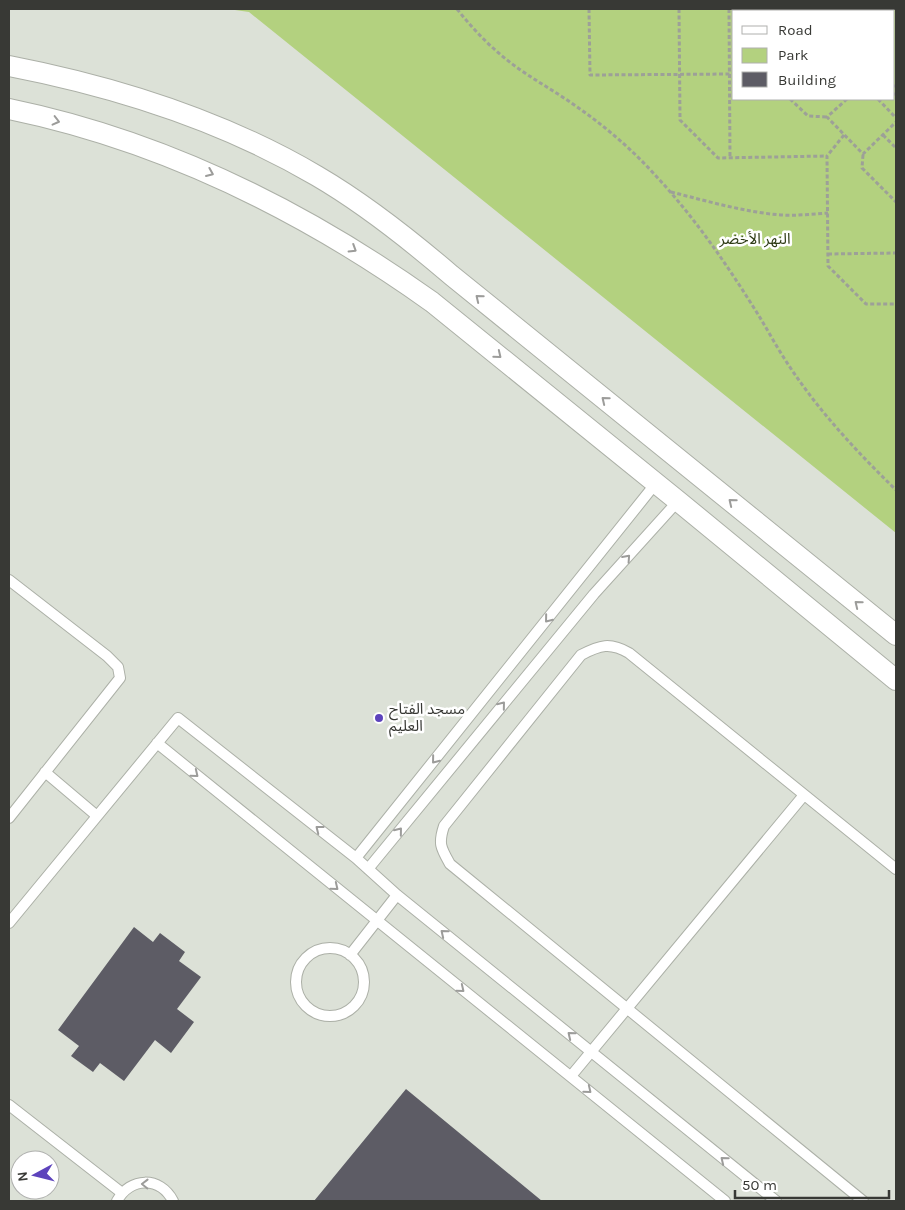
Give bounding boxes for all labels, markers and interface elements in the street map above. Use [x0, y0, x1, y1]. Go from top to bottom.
legend [732, 10, 895, 100]
text: Road [778, 21, 813, 39]
text: Park [778, 46, 808, 64]
text: Building [778, 71, 836, 89]
one-way arrow [52, 115, 60, 125]
one-way arrow [205, 167, 214, 178]
park label: النهر الأخضر [718, 230, 791, 248]
one-way arrow [348, 242, 357, 252]
one-way arrow [476, 296, 485, 304]
one-way arrow [492, 350, 501, 358]
one-way arrow [602, 397, 611, 406]
one-way arrow [729, 500, 738, 508]
one-way arrow [621, 554, 630, 563]
one-way arrow [855, 601, 864, 610]
one-way arrow [545, 614, 554, 623]
place label: مسجد الفتاح العليم [389, 700, 465, 737]
one-way arrow [497, 702, 506, 711]
marker: مسجد الفتاح العليم [373, 712, 385, 724]
one-way arrow [432, 754, 441, 763]
one-way arrow [189, 768, 198, 777]
one-way arrow [316, 827, 325, 835]
one-way arrow [393, 828, 402, 837]
one-way arrow [329, 881, 338, 889]
one-way arrow [441, 931, 450, 939]
one-way arrow [455, 983, 464, 991]
one-way arrow [567, 1032, 576, 1041]
one-way arrow [582, 1085, 591, 1093]
north arrow [10, 1150, 60, 1200]
one-way arrow [721, 1157, 730, 1165]
scale bar [735, 1168, 889, 1200]
text: N [14, 1171, 32, 1183]
text: 50 m [742, 1176, 777, 1194]
one-way arrow [140, 1179, 148, 1189]

